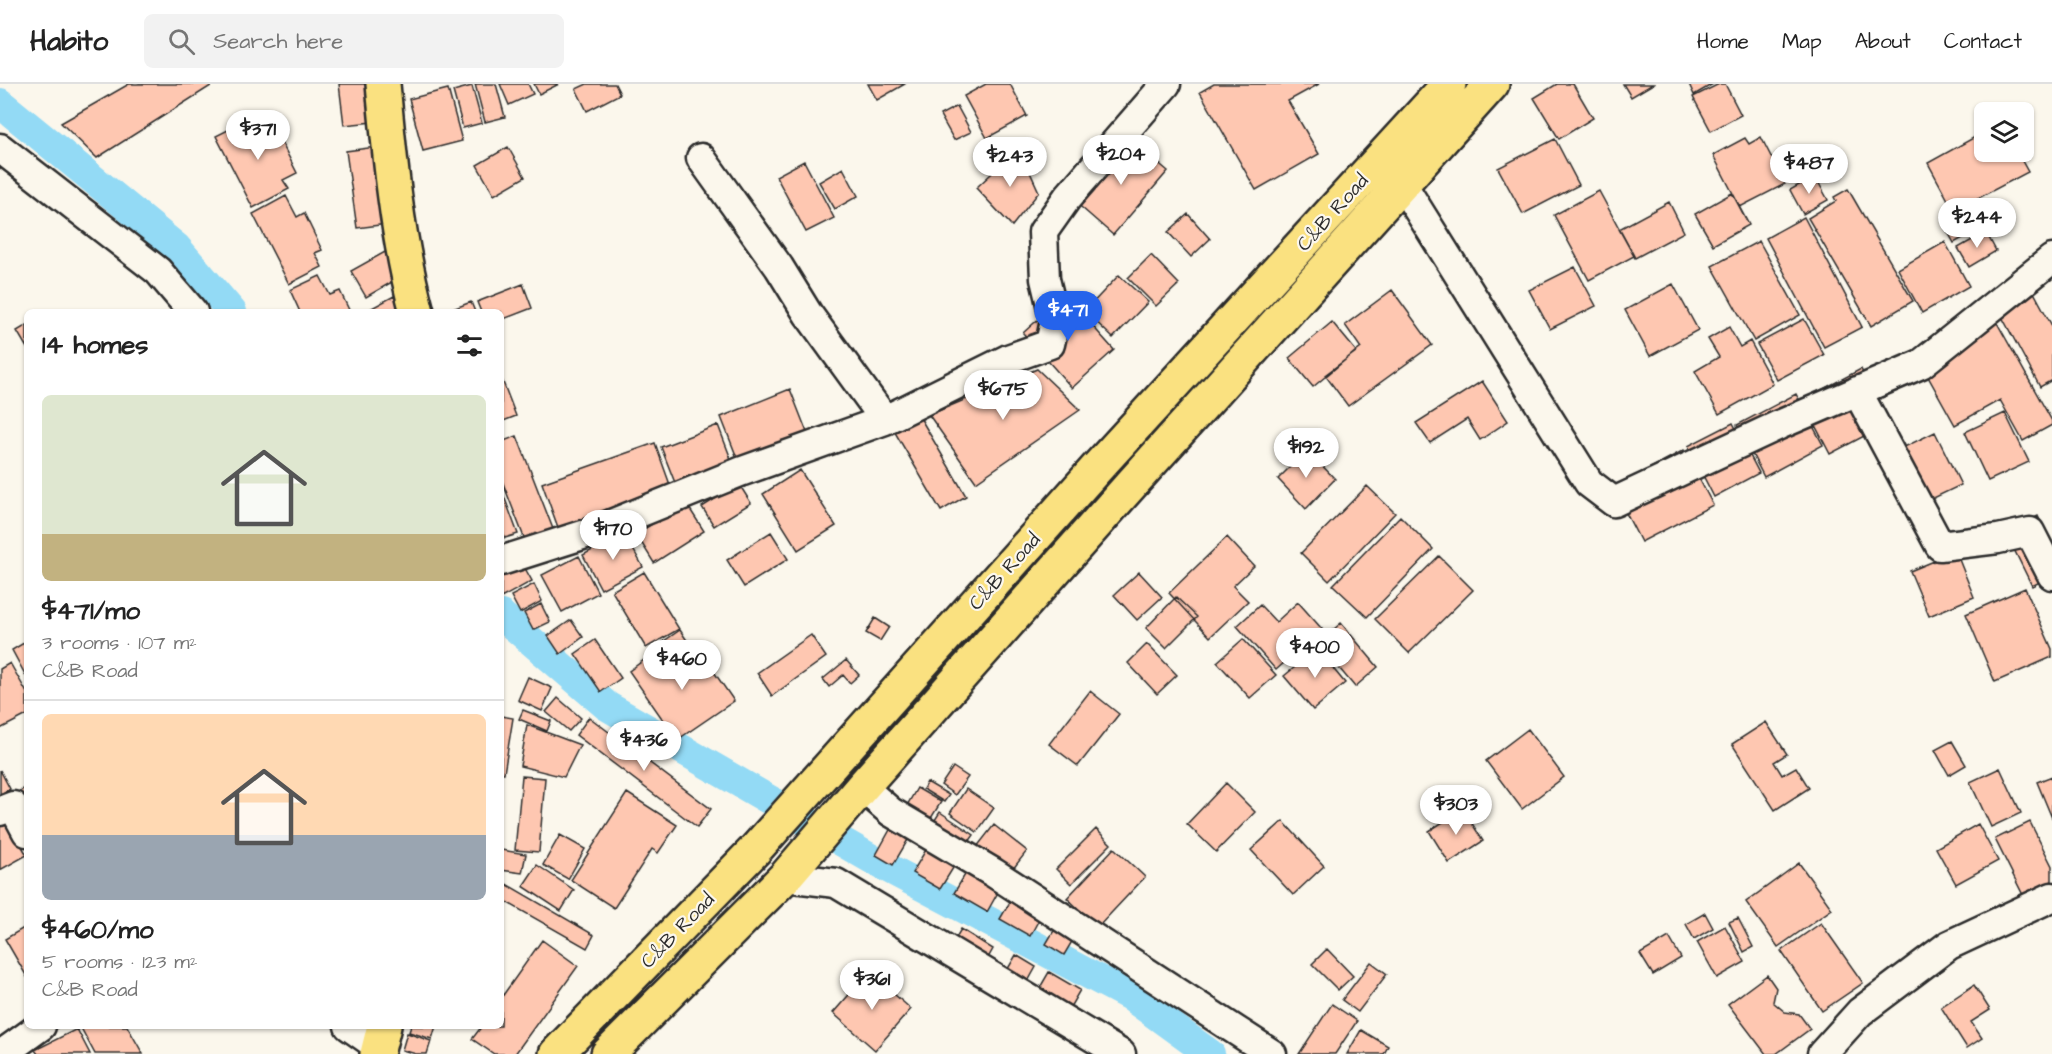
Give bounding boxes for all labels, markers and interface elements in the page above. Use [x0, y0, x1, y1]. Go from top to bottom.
search box [144, 14, 564, 68]
text: Habito [30, 22, 108, 61]
icon: search [165, 25, 198, 58]
text: Search here [213, 26, 343, 57]
text: Home [1697, 27, 1749, 56]
text: Map [1782, 27, 1822, 56]
text: About [1855, 27, 1911, 56]
text: Contact [1944, 27, 2022, 56]
map controls [1974, 102, 2034, 162]
button: layers [1974, 102, 2034, 162]
pin: $371 [222, 110, 294, 161]
text: $371 [240, 115, 276, 143]
pin: $204 [1085, 135, 1157, 186]
pin: $243 [974, 137, 1046, 188]
text: $204 [1097, 140, 1145, 168]
text: $243 [987, 142, 1033, 170]
pin: $487 [1773, 144, 1845, 195]
text: $487 [1784, 149, 1834, 177]
street label: C&B Road [1290, 168, 1375, 258]
pin: $244 [1941, 198, 2013, 249]
text: $244 [1952, 203, 2002, 231]
pin: $471 [1032, 291, 1104, 342]
text: $471 [1048, 296, 1088, 324]
text: 14 homes [42, 327, 148, 363]
icon: filters [453, 329, 486, 362]
pin: $675 [967, 370, 1039, 421]
text: $675 [978, 375, 1028, 403]
pin: $192 [1270, 428, 1342, 479]
text: $192 [1288, 433, 1324, 461]
icon: home [210, 434, 318, 542]
pin: $170 [577, 510, 649, 561]
text: $170 [594, 515, 632, 543]
street label: C&B Road [962, 527, 1047, 617]
text: $471/mo [42, 593, 140, 629]
pin: $400 [1279, 628, 1351, 679]
text: 3 rooms · 107 m² [42, 629, 197, 657]
text: $400 [1290, 633, 1340, 661]
pin: $460 [646, 640, 718, 691]
text: $460 [657, 645, 707, 673]
text: C&B Road [42, 657, 138, 685]
pin: $436 [608, 721, 680, 772]
text: $436 [620, 726, 668, 754]
icon: home [210, 753, 318, 861]
pin: $303 [1420, 785, 1492, 836]
text: $303 [1434, 790, 1478, 818]
street label: C&B Road [634, 887, 721, 975]
text: $460/mo [42, 912, 154, 948]
text: 5 rooms · 123 m² [42, 948, 197, 976]
pin: $361 [836, 960, 908, 1011]
text: $361 [854, 965, 890, 993]
text: C&B Road [42, 976, 138, 1004]

